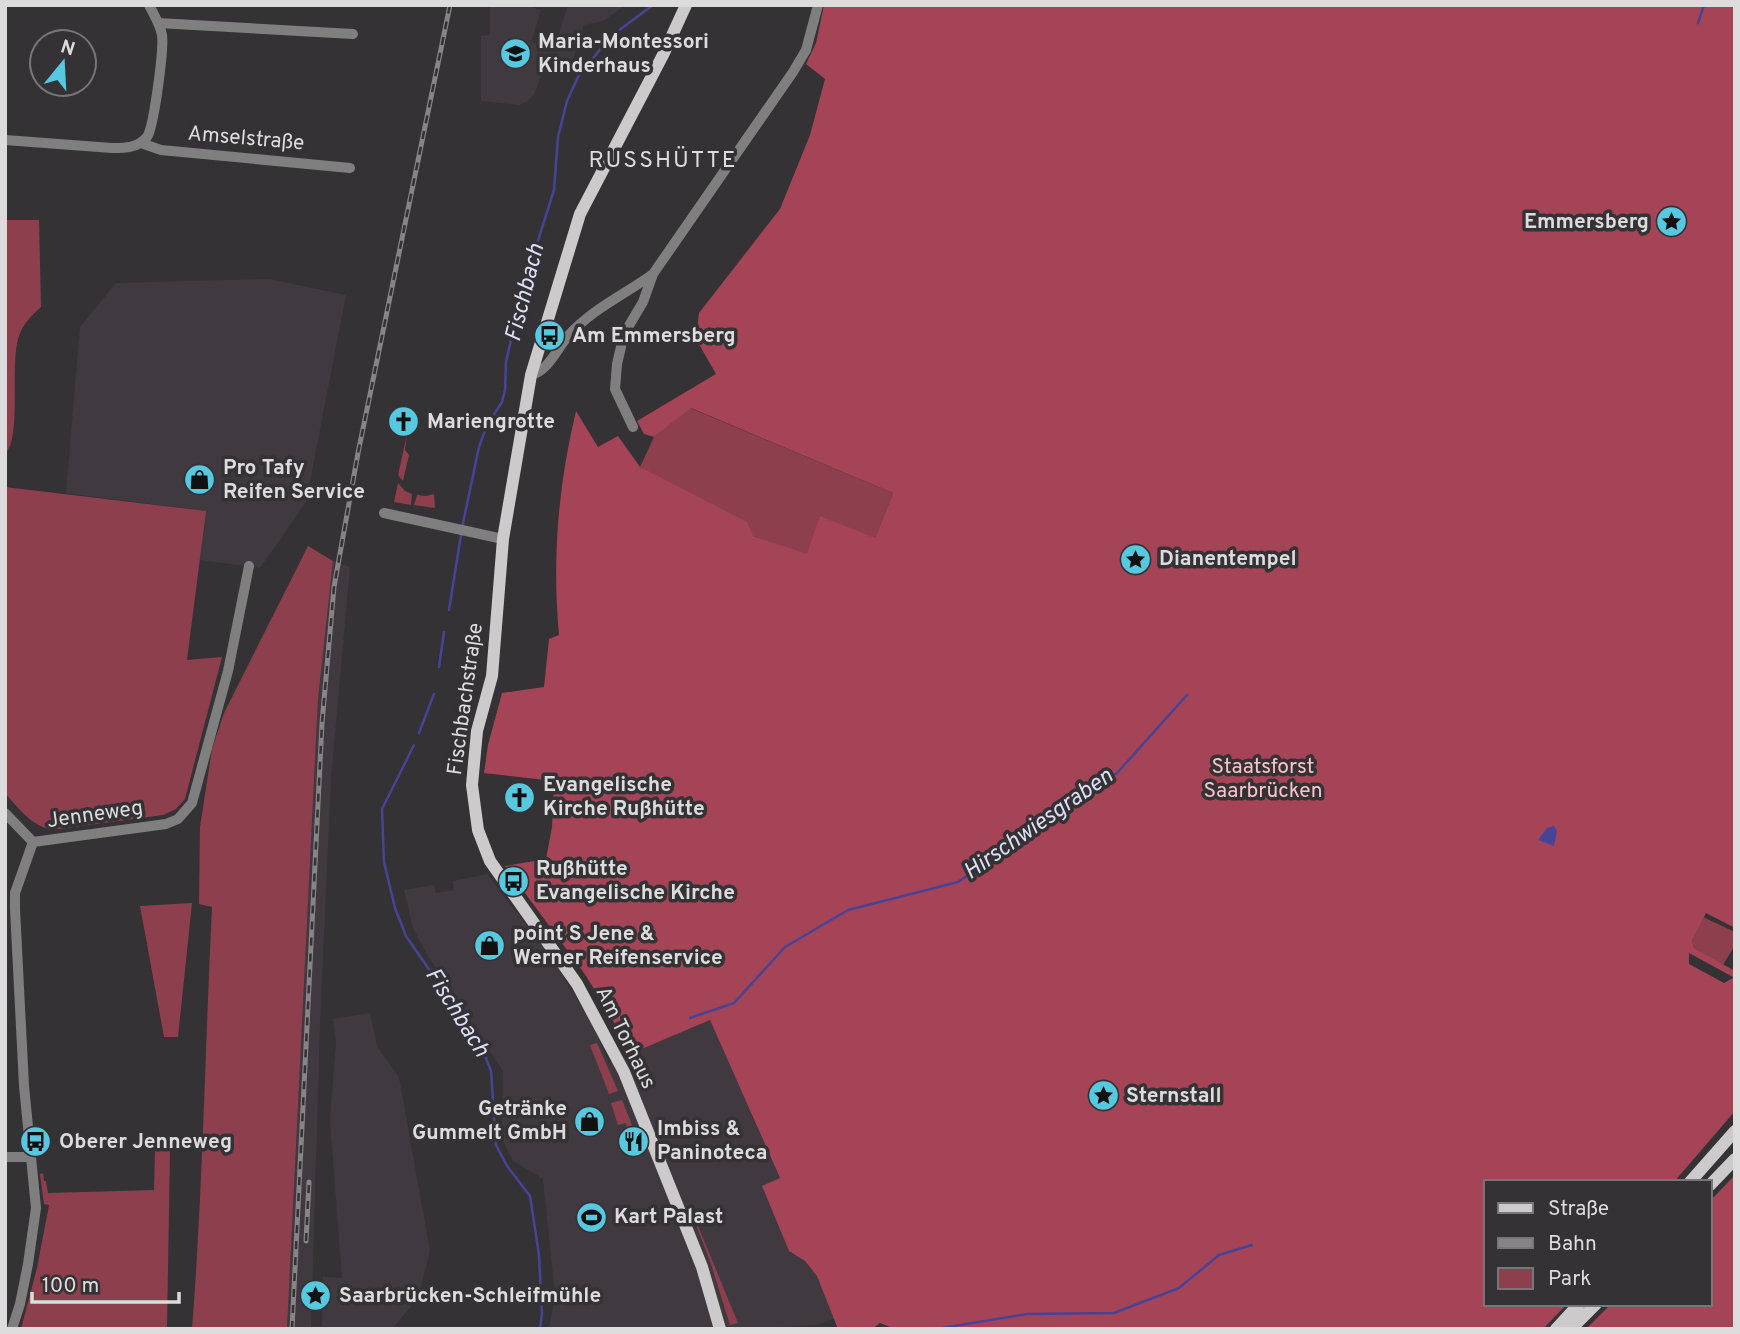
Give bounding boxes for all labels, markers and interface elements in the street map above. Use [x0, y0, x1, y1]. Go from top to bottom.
north arrow [28, 28, 98, 98]
place label: Maria-Montessori Kinderhaus [538, 29, 709, 80]
text: N [57, 35, 78, 62]
school or university icon: Maria-Montessori Kinderhaus [498, 37, 532, 71]
street label: Amselstraße [187, 120, 305, 158]
district label: RUSSHÜTTE [588, 146, 738, 176]
place icon: Emmersberg [1655, 205, 1689, 239]
place label: Emmersberg [1524, 209, 1649, 236]
water label: Fischbach [500, 241, 552, 345]
bus stop icon: Am Emmersberg [532, 319, 566, 353]
place label: Am Emmersberg [572, 323, 736, 350]
church icon: Mariengrotte [387, 405, 421, 439]
place label: Mariengrotte [427, 409, 555, 436]
place label: Pro Tafy Reifen Service [223, 455, 365, 506]
shop icon: Pro Tafy Reifen Service [183, 463, 217, 497]
place icon: Dianentempel [1119, 542, 1153, 576]
place label: Dianentempel [1159, 546, 1297, 573]
street label: Fischbachstraße [442, 621, 490, 777]
park label: Staatsforst Saarbrücken [1203, 754, 1323, 805]
water label: Hirschwiesgraben [959, 762, 1120, 887]
place label: Evangelische Kirche Rußhütte [543, 772, 705, 823]
church icon: Evangelische Kirche Rußhütte [503, 780, 537, 814]
street label: Jenneweg [45, 795, 145, 835]
place label: Rußhütte Evangelische Kirche [536, 856, 735, 907]
bus stop icon: Rußhütte Evangelische Kirche [496, 864, 530, 898]
place label: point S Jene & Werner Reifenservice [513, 921, 723, 972]
shop icon: point S Jene & Werner Reifenservice [473, 929, 507, 963]
water label: Fischbach [417, 963, 495, 1063]
street label: Am Torhaus [589, 982, 661, 1094]
place icon: Sternstall [1086, 1079, 1120, 1113]
place label: Sternstall [1126, 1083, 1222, 1110]
place label: Getränke Gummelt GmbH [412, 1096, 567, 1147]
shop icon: Getränke Gummelt GmbH [573, 1104, 607, 1138]
place label: Imbiss & Paninoteca [657, 1116, 768, 1167]
restaurant icon: Imbiss & Paninoteca [617, 1124, 651, 1158]
bus stop icon: Oberer Jenneweg [19, 1125, 53, 1159]
place label: Oberer Jenneweg [59, 1129, 232, 1156]
legend [1484, 1180, 1712, 1306]
text: Straße [1548, 1196, 1609, 1223]
sports icon: Kart Palast [574, 1200, 608, 1234]
place label: Kart Palast [614, 1204, 723, 1231]
text: Bahn [1548, 1231, 1597, 1258]
scale bar [32, 1260, 178, 1304]
text: Park [1548, 1266, 1591, 1293]
text: 100 m [42, 1273, 99, 1300]
place icon: Saarbrücken-Schleifmühle [299, 1279, 333, 1313]
place label: Saarbrücken-Schleifmühle [339, 1283, 601, 1310]

